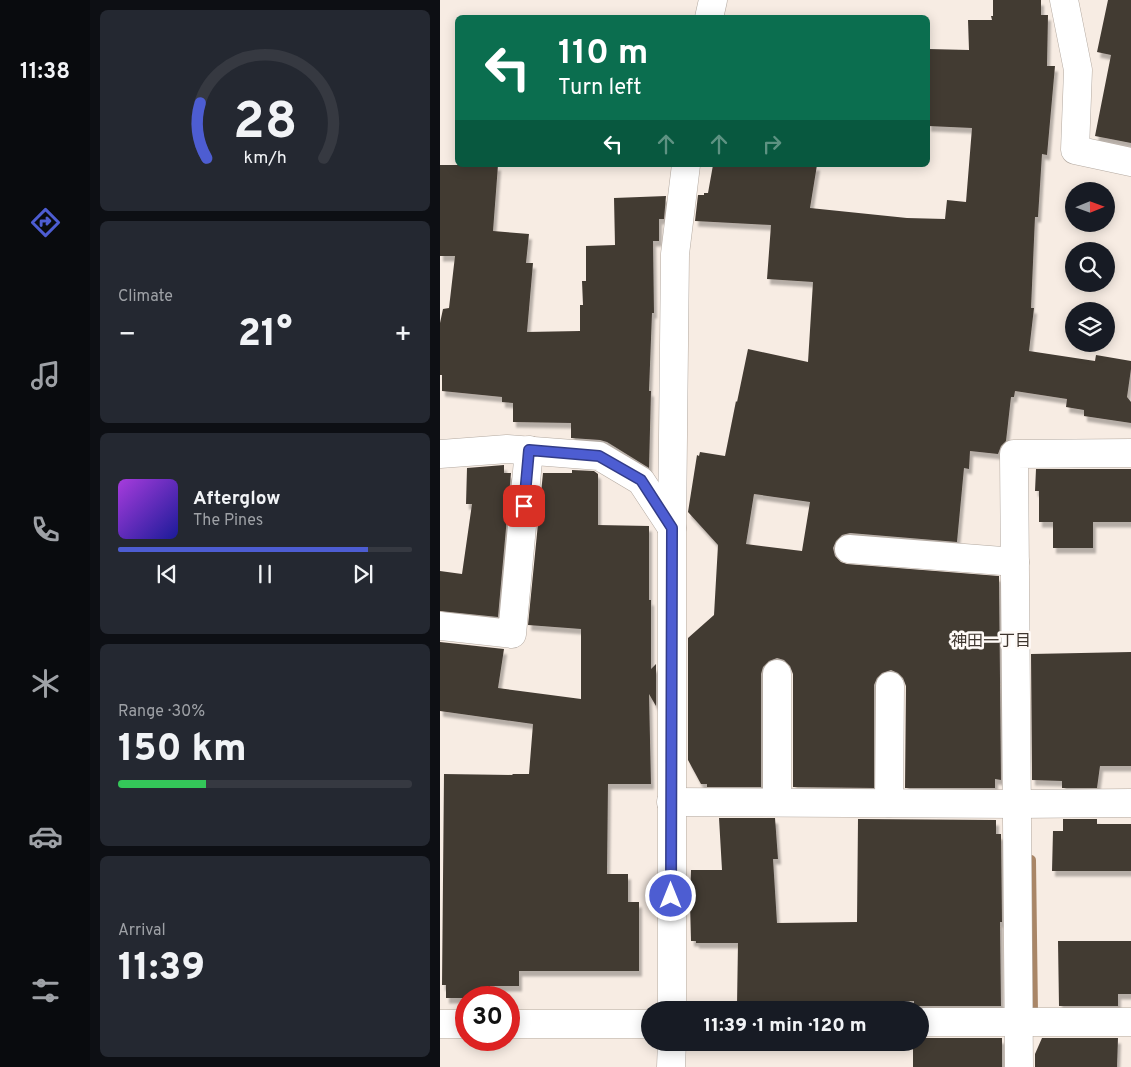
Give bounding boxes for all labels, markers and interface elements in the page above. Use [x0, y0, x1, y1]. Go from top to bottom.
text: 110 m [558, 32, 648, 76]
icon: left [475, 35, 540, 100]
text: 11:38 [20, 59, 70, 86]
text: Turn left [558, 75, 641, 102]
text: 28 [233, 91, 297, 157]
icon: left [599, 130, 627, 158]
icon: ahead [652, 130, 680, 158]
icon: ahead [705, 130, 733, 158]
icon: right [758, 130, 786, 158]
text: km/h [243, 147, 287, 170]
north arrow [1065, 182, 1115, 232]
map controls [1065, 182, 1115, 352]
icon: directions [28, 205, 63, 240]
button: search [1065, 242, 1115, 292]
text: Climate [118, 287, 173, 307]
button: layers [1065, 302, 1115, 352]
text: 21° [238, 311, 292, 360]
text: − [118, 318, 136, 354]
text: + [394, 318, 412, 354]
icon: music [28, 358, 63, 393]
pin [503, 485, 545, 527]
text: Afterglow [193, 487, 281, 511]
icon: arrive [510, 492, 538, 520]
text: The Pines [193, 511, 263, 531]
icon: phone [28, 512, 63, 547]
icon: previous [153, 560, 181, 588]
icon: pause [251, 560, 279, 588]
icon: next [349, 560, 377, 588]
district label: 神田一丁目 [951, 632, 1031, 652]
icon: climate [28, 666, 63, 701]
text: Range · 30% [118, 702, 205, 722]
text: 150 km [118, 726, 247, 775]
icon: car [28, 819, 63, 854]
position arrow [644, 869, 696, 921]
text: Arrival [118, 921, 166, 941]
text: 11:39 [118, 945, 205, 994]
icon: filters [28, 973, 63, 1008]
speed limit sign: 30 [455, 986, 520, 1051]
text: 11:39 · 1 min · 120 m [704, 1014, 867, 1038]

